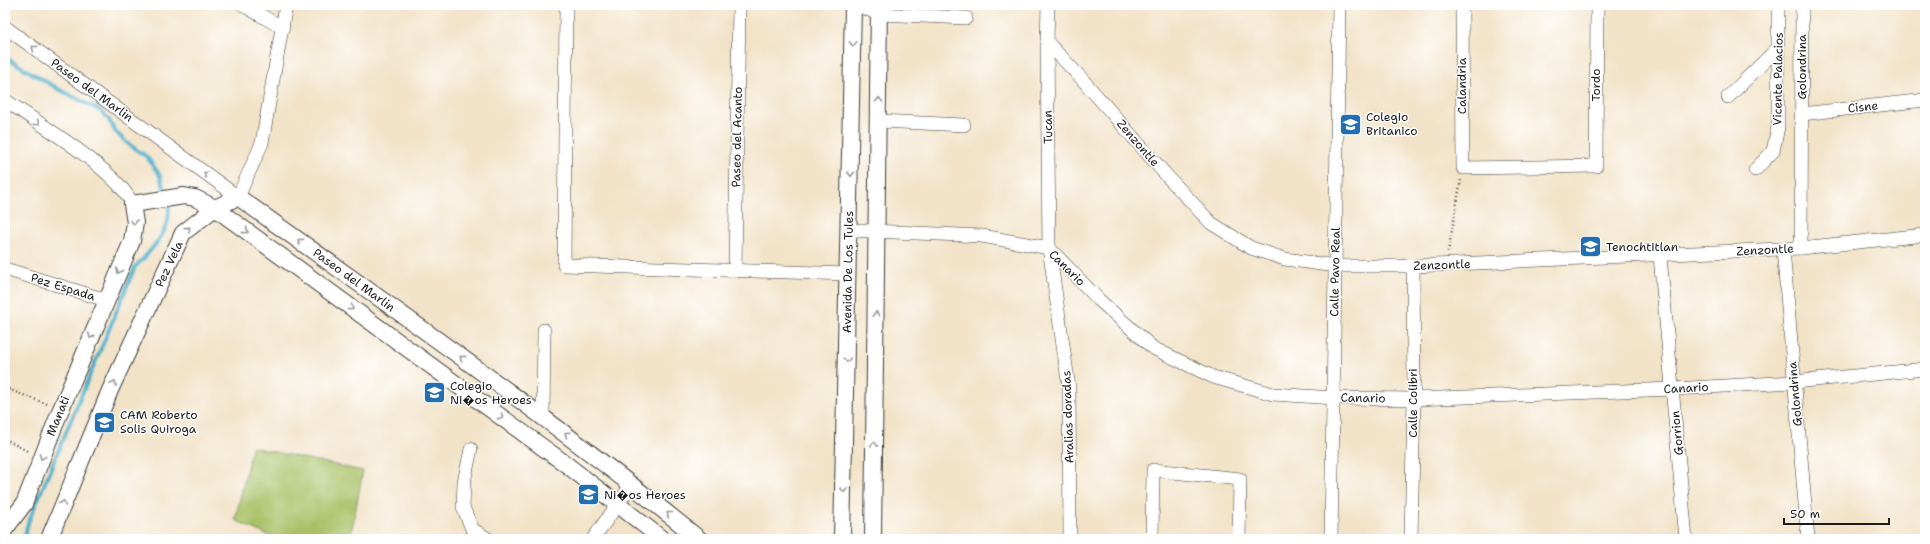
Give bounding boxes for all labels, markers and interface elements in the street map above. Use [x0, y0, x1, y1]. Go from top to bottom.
street label: Vicente Palacios [1769, 32, 1787, 126]
street label: Golondrina [1794, 34, 1810, 100]
one-way arrow [849, 41, 857, 47]
one-way arrow [31, 46, 38, 53]
street label: Paseo del Marlin [48, 55, 136, 125]
street label: Calandria [1454, 57, 1470, 114]
street label: Tordo [1588, 68, 1604, 102]
street label: Paseo del Acanto [728, 86, 746, 188]
one-way arrow [875, 97, 883, 103]
street label: Cisne [1847, 97, 1879, 117]
place label: Colegio Britanico [1366, 109, 1417, 139]
street label: Tucan [1040, 110, 1056, 144]
school or university icon: Colegio Britanico [1337, 111, 1363, 137]
street label: Zenzontle [1113, 116, 1163, 170]
one-way arrow [33, 118, 40, 126]
one-way arrow [846, 171, 855, 177]
one-way arrow [204, 172, 211, 179]
street label: Avenida De Los Tules [839, 211, 857, 333]
one-way arrow [130, 220, 138, 226]
one-way arrow [183, 226, 191, 233]
one-way arrow [242, 226, 249, 234]
street label: Calle Pavo Real [1326, 227, 1344, 317]
school or university icon: Tenochtitlan [1577, 234, 1603, 260]
street label: Pez Vela [151, 238, 187, 290]
one-way arrow [297, 239, 304, 246]
place label: Tenochtitlan [1606, 239, 1678, 255]
street label: Zenzontle [1736, 240, 1794, 259]
street label: Paseo del Marlin [310, 245, 398, 315]
street label: Canario [1045, 246, 1089, 290]
street label: Zenzontle [1413, 256, 1471, 274]
one-way arrow [116, 266, 124, 274]
street label: Pez Espada [29, 270, 98, 305]
one-way arrow [347, 303, 354, 311]
one-way arrow [872, 311, 880, 317]
one-way arrow [87, 333, 95, 340]
one-way arrow [459, 356, 466, 363]
one-way arrow [842, 357, 851, 363]
street label: Golondrina [1784, 360, 1806, 427]
street label: Calle Colibri [1405, 368, 1421, 438]
street label: Aralias doradas [1058, 370, 1078, 464]
place label: Colegio Ni�os Heroes [450, 378, 532, 408]
street label: Canario [1663, 379, 1709, 397]
one-way arrow [109, 380, 117, 387]
school or university icon: Colegio Ni�os Heroes [421, 380, 447, 406]
street label: Canario [1340, 390, 1386, 406]
street label: Manati [43, 394, 73, 438]
place label: CAM Roberto Solis Quiroga [120, 407, 198, 437]
school or university icon: CAM Roberto Solis Quiroga [91, 409, 117, 435]
street label: Gorrion [1667, 410, 1687, 456]
one-way arrow [497, 412, 504, 419]
one-way arrow [564, 432, 571, 439]
one-way arrow [870, 441, 878, 447]
one-way arrow [39, 453, 47, 460]
school or university icon: Ni�os Heroes [575, 482, 601, 508]
place label: Ni�os Heroes [604, 487, 686, 503]
one-way arrow [839, 487, 848, 493]
one-way arrow [58, 499, 66, 507]
scale bar [1784, 500, 1889, 526]
text: 50 m [1790, 506, 1820, 522]
one-way arrow [667, 512, 674, 519]

